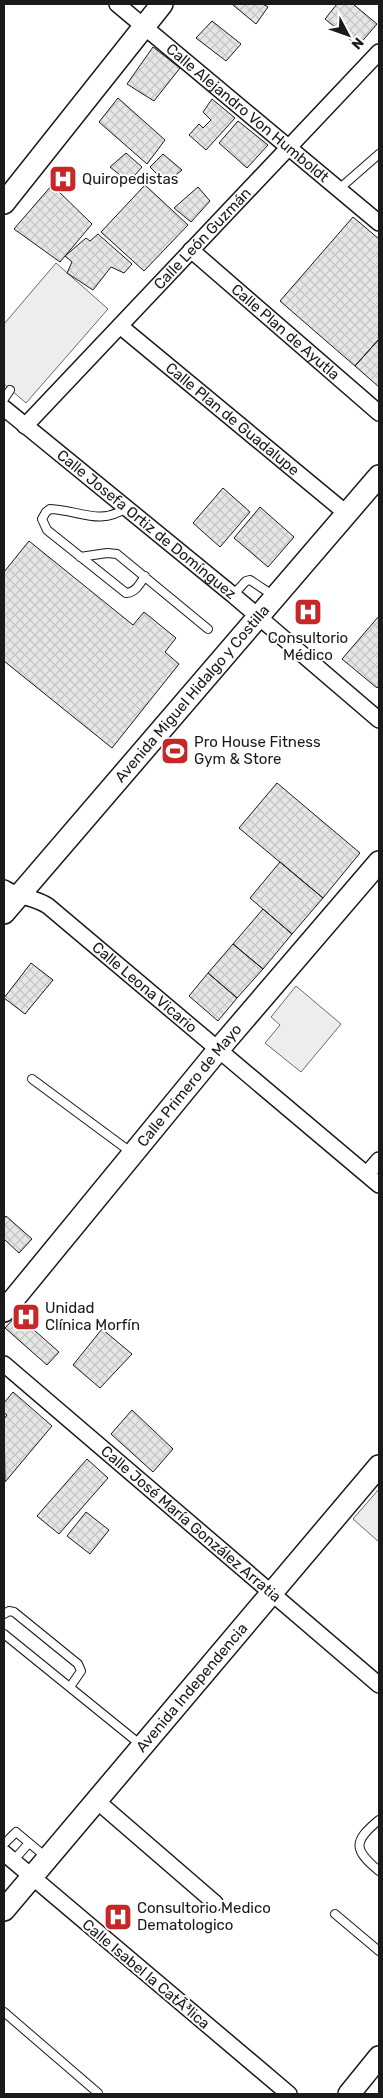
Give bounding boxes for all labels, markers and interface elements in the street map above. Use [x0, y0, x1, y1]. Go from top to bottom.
north arrow [323, 10, 373, 60]
text: N [348, 34, 367, 53]
street label: Calle Alejandro Von Humboldt [162, 40, 333, 186]
hospital icon: Quiropedistas [48, 164, 78, 194]
place label: Quiropedistas [82, 170, 179, 188]
street label: Calle León Guzmán [150, 184, 255, 293]
street label: Calle Plan de Ayutla [228, 280, 343, 384]
street label: Calle Plan de Guadalupe [162, 359, 303, 480]
street label: Calle Josefa Ortiz de Domínguez [53, 446, 240, 603]
hospital icon: Consultorio Médico [293, 597, 323, 627]
street label: Avenida Miguel Hidalgo y Costilla [111, 601, 273, 786]
place label: Consultorio Médico [268, 629, 348, 664]
place label: Pro House Fitness Gym & Store [194, 733, 321, 768]
sports icon: Pro House Fitness Gym & Store [160, 736, 190, 766]
street label: Calle Leona Vicario [88, 938, 201, 1037]
street label: Calle Primero de Mayo [133, 1020, 245, 1150]
place label: Unidad Clínica Morfín [45, 1299, 140, 1334]
hospital icon: Unidad Clínica Morfín [11, 1302, 41, 1332]
street label: Calle José María González Arratia [97, 1442, 285, 1606]
street label: Avenida Independencia [132, 1619, 251, 1756]
place label: Consultorio Medico Dematologico [137, 1899, 271, 1934]
hospital icon: Consultorio Medico Dematologico [103, 1902, 133, 1932]
street label: Calle Isabel la CatÃ³lica [79, 1915, 213, 2033]

